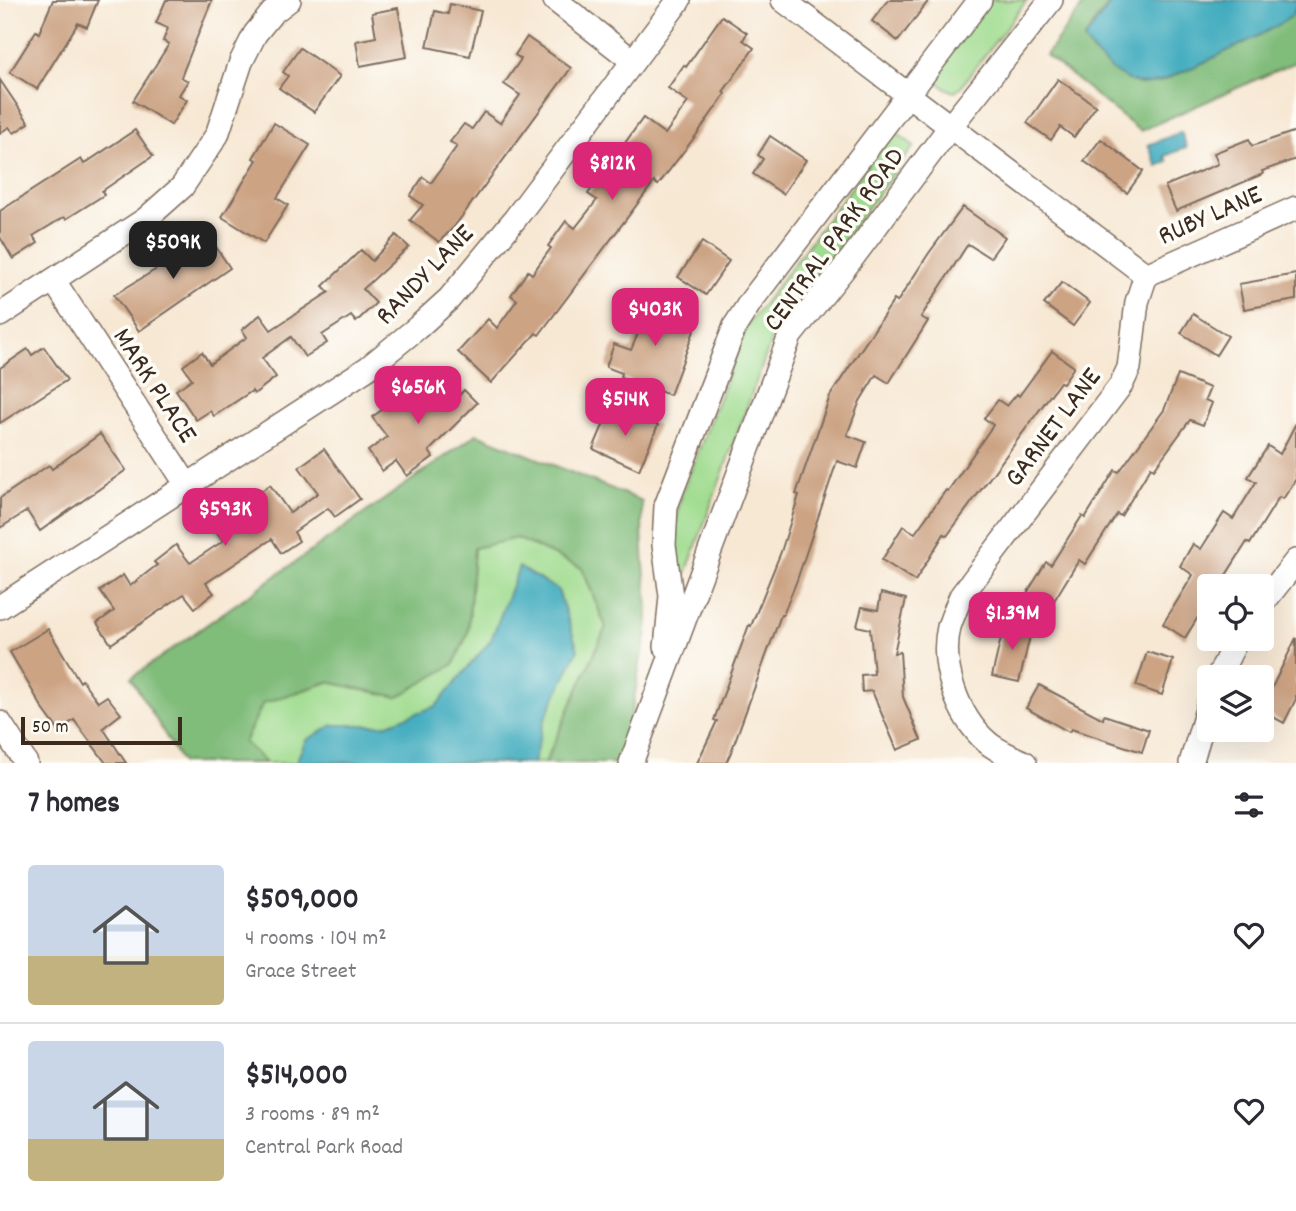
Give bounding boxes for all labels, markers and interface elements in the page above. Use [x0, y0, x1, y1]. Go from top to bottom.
street label: CENTRAL PARK ROAD [756, 141, 917, 341]
pin: $812K [563, 142, 661, 202]
text: $812K [589, 148, 635, 181]
street label: RUBY LANE [1152, 177, 1270, 258]
street label: RANDY LANE [368, 217, 485, 336]
pin: $509K [124, 222, 222, 281]
text: $509K [145, 227, 201, 260]
pin: $403K [606, 288, 704, 348]
text: $403K [628, 294, 682, 327]
street label: MARK PLACE [100, 321, 205, 453]
street label: GARNET LANE [997, 361, 1113, 497]
pin: $656K [369, 366, 467, 426]
text: $656K [390, 372, 446, 405]
pin: $514K [576, 378, 674, 438]
text: $514K [601, 384, 649, 417]
pin: $593K [176, 489, 274, 548]
text: $593K [198, 494, 252, 527]
map controls [1197, 574, 1274, 742]
button: locate [1197, 574, 1274, 651]
pin: $1.39M [955, 592, 1069, 652]
text: $1.39M [985, 598, 1039, 631]
button: layers [1197, 665, 1274, 742]
scale bar [21, 714, 182, 746]
text: 50 m [32, 715, 69, 742]
text: 7 homes [28, 784, 120, 827]
icon: filters [1230, 786, 1268, 824]
text: $509,000 [245, 880, 359, 923]
icon: home [84, 893, 168, 977]
icon: heart [1230, 916, 1268, 954]
text: 4 rooms · 104 m² [245, 923, 387, 956]
text: Grace Street [245, 956, 356, 989]
text: $514,000 [245, 1056, 348, 1099]
icon: home [84, 1069, 168, 1153]
icon: heart [1230, 1092, 1268, 1130]
text: 3 rooms · 89 m² [245, 1099, 380, 1132]
text: Central Park Road [245, 1132, 403, 1165]

